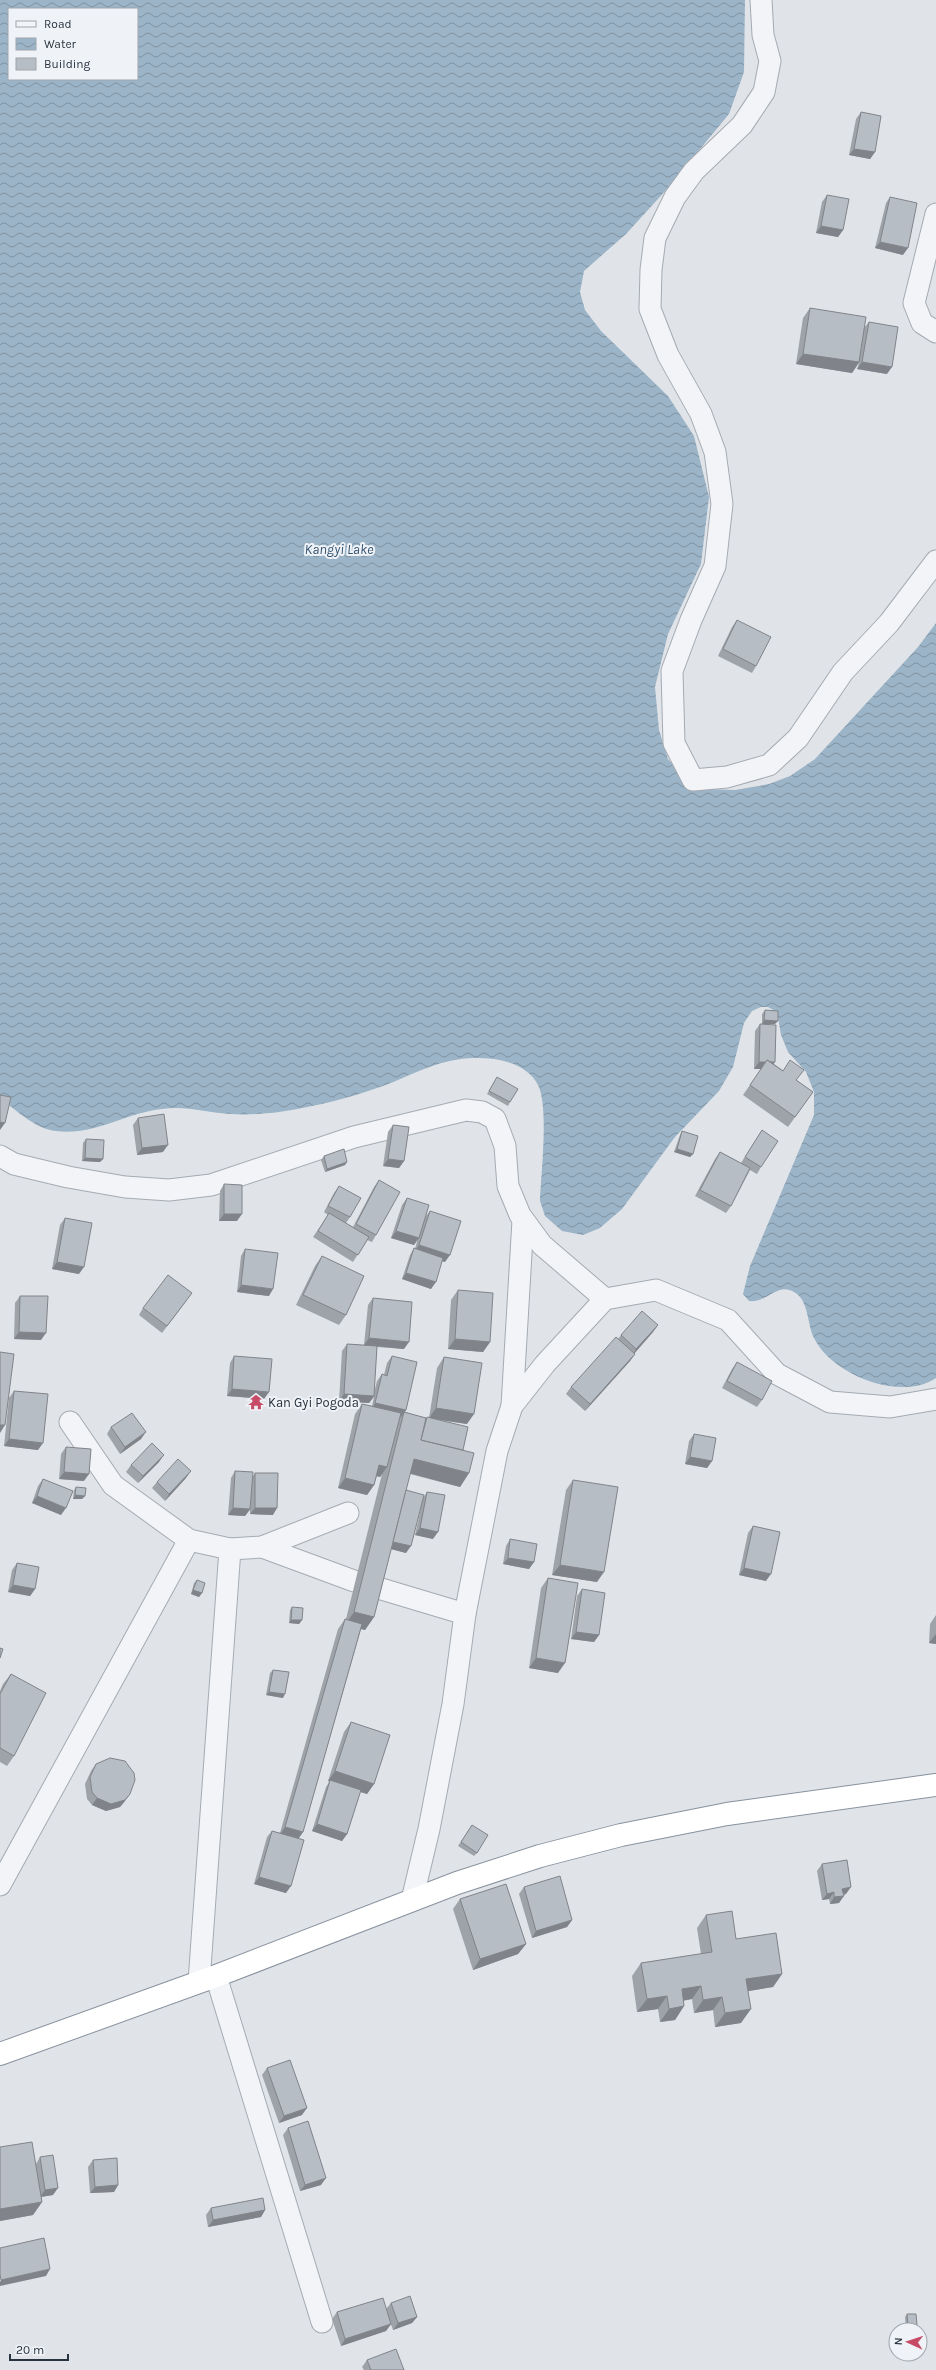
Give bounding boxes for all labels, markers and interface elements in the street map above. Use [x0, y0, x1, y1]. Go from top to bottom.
legend [8, 8, 138, 80]
text: Road [44, 17, 72, 31]
text: Water [44, 37, 77, 51]
text: Building [44, 57, 91, 71]
water label: Kangyi Lake [304, 541, 374, 558]
temple icon: Kan Gyi Pogoda [247, 1393, 265, 1411]
place label: Kan Gyi Pogoda [268, 1395, 359, 1410]
north arrow [888, 2322, 928, 2362]
scale bar [10, 2336, 68, 2362]
text: N [892, 2337, 905, 2346]
text: 20 m [16, 2343, 44, 2357]

